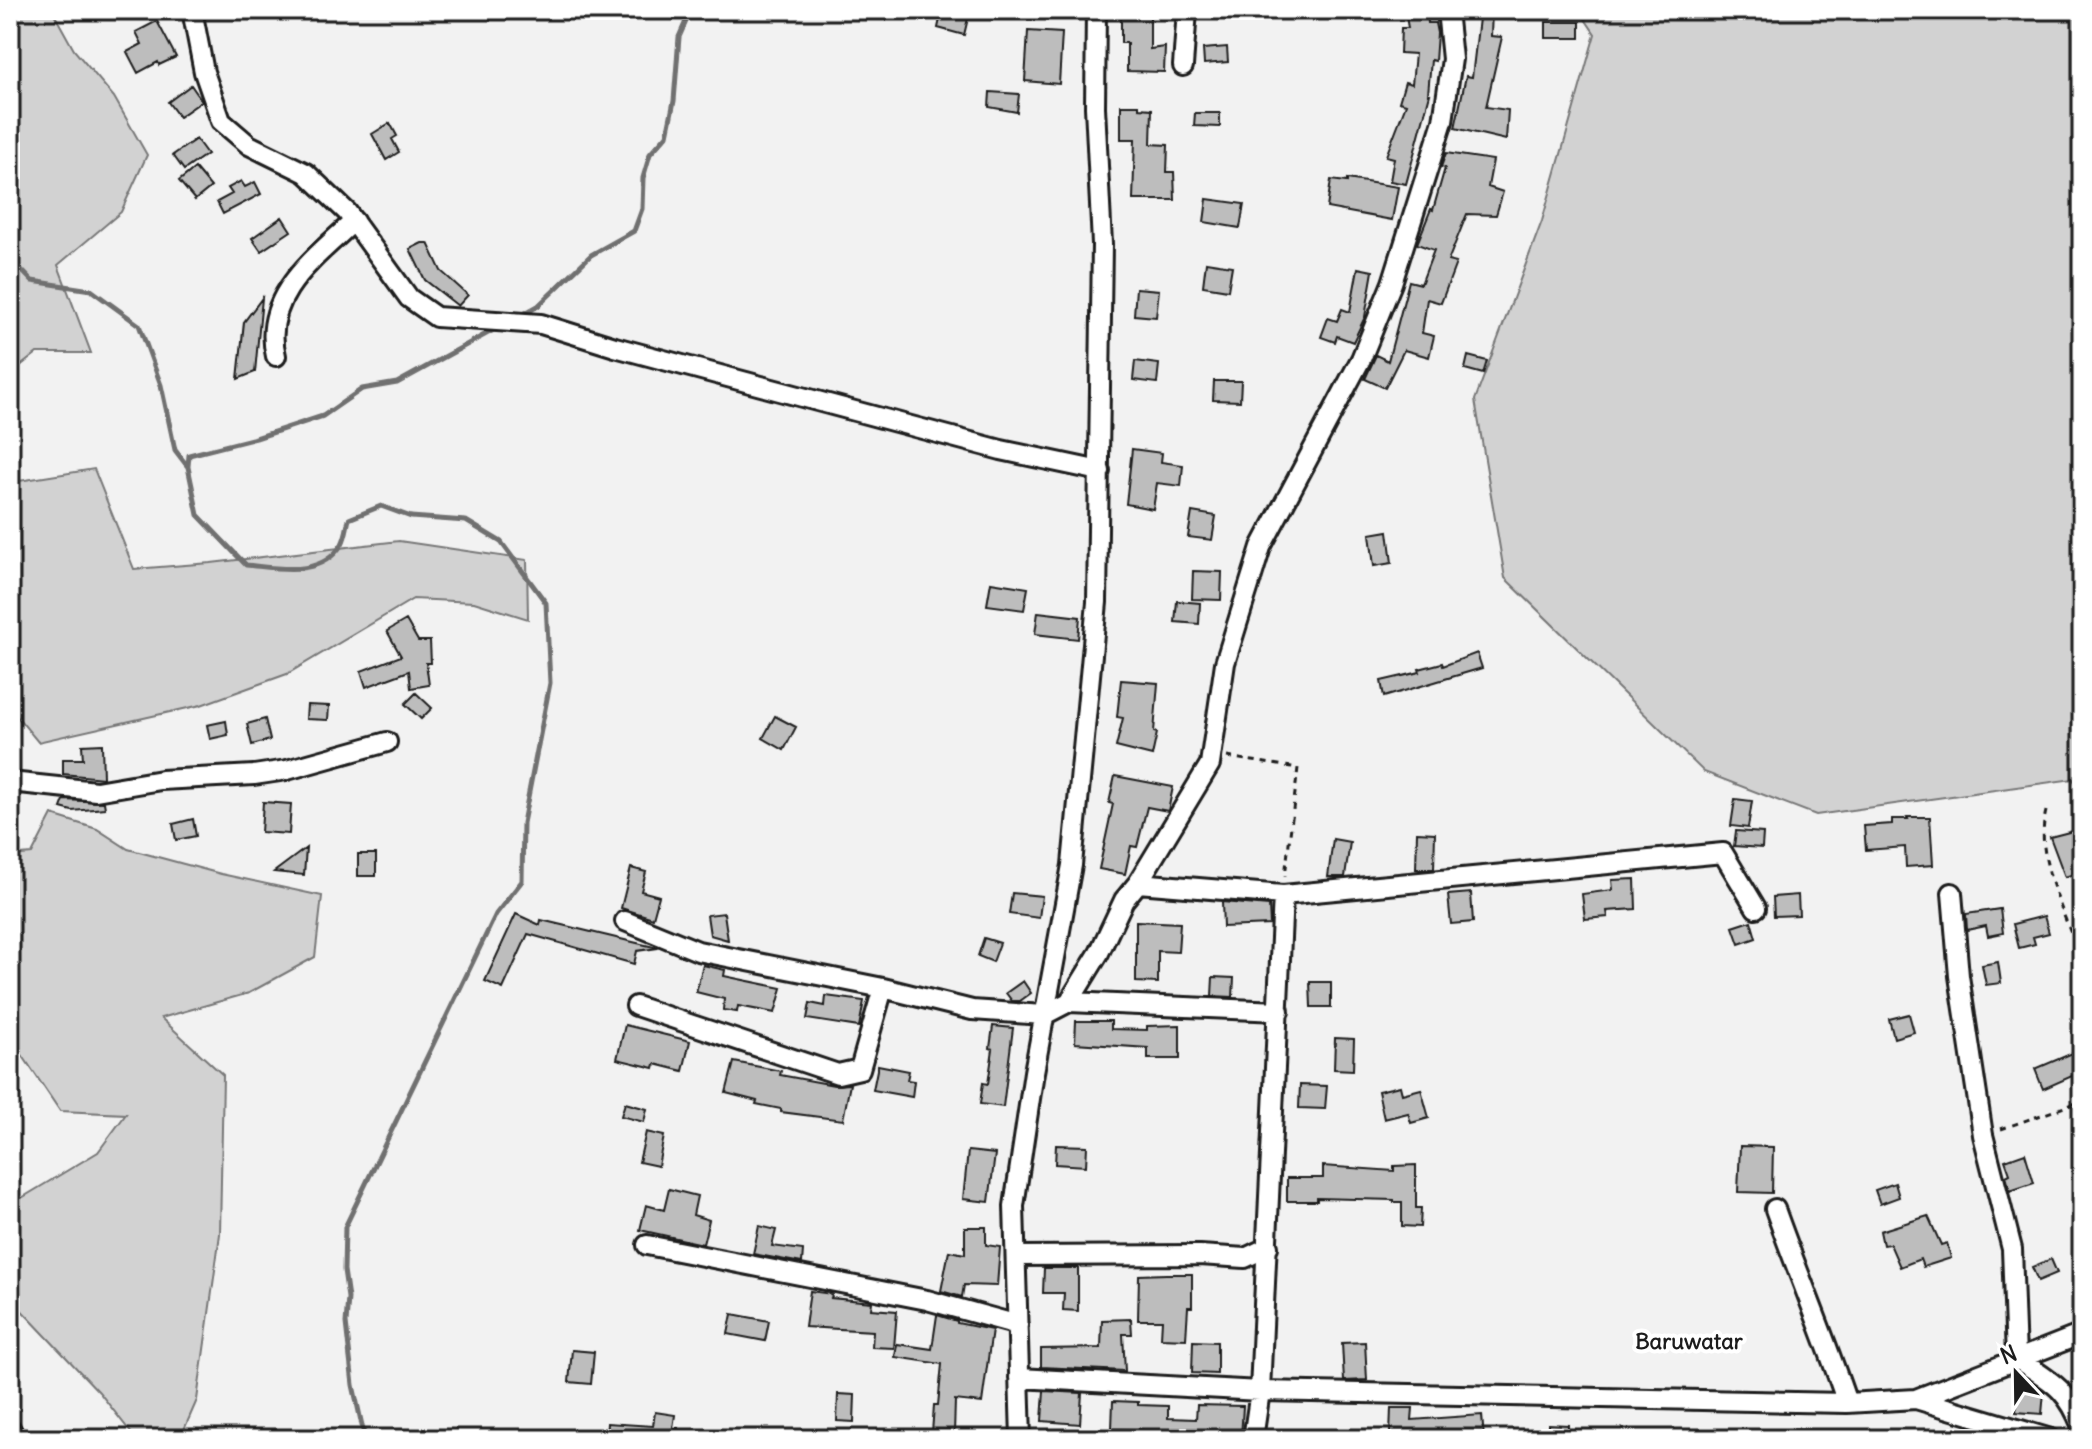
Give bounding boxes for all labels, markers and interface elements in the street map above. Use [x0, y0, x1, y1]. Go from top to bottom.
district label: Baruwatar [1635, 1327, 1744, 1355]
north arrow [1976, 1333, 2056, 1413]
text: N [1996, 1339, 2021, 1370]

